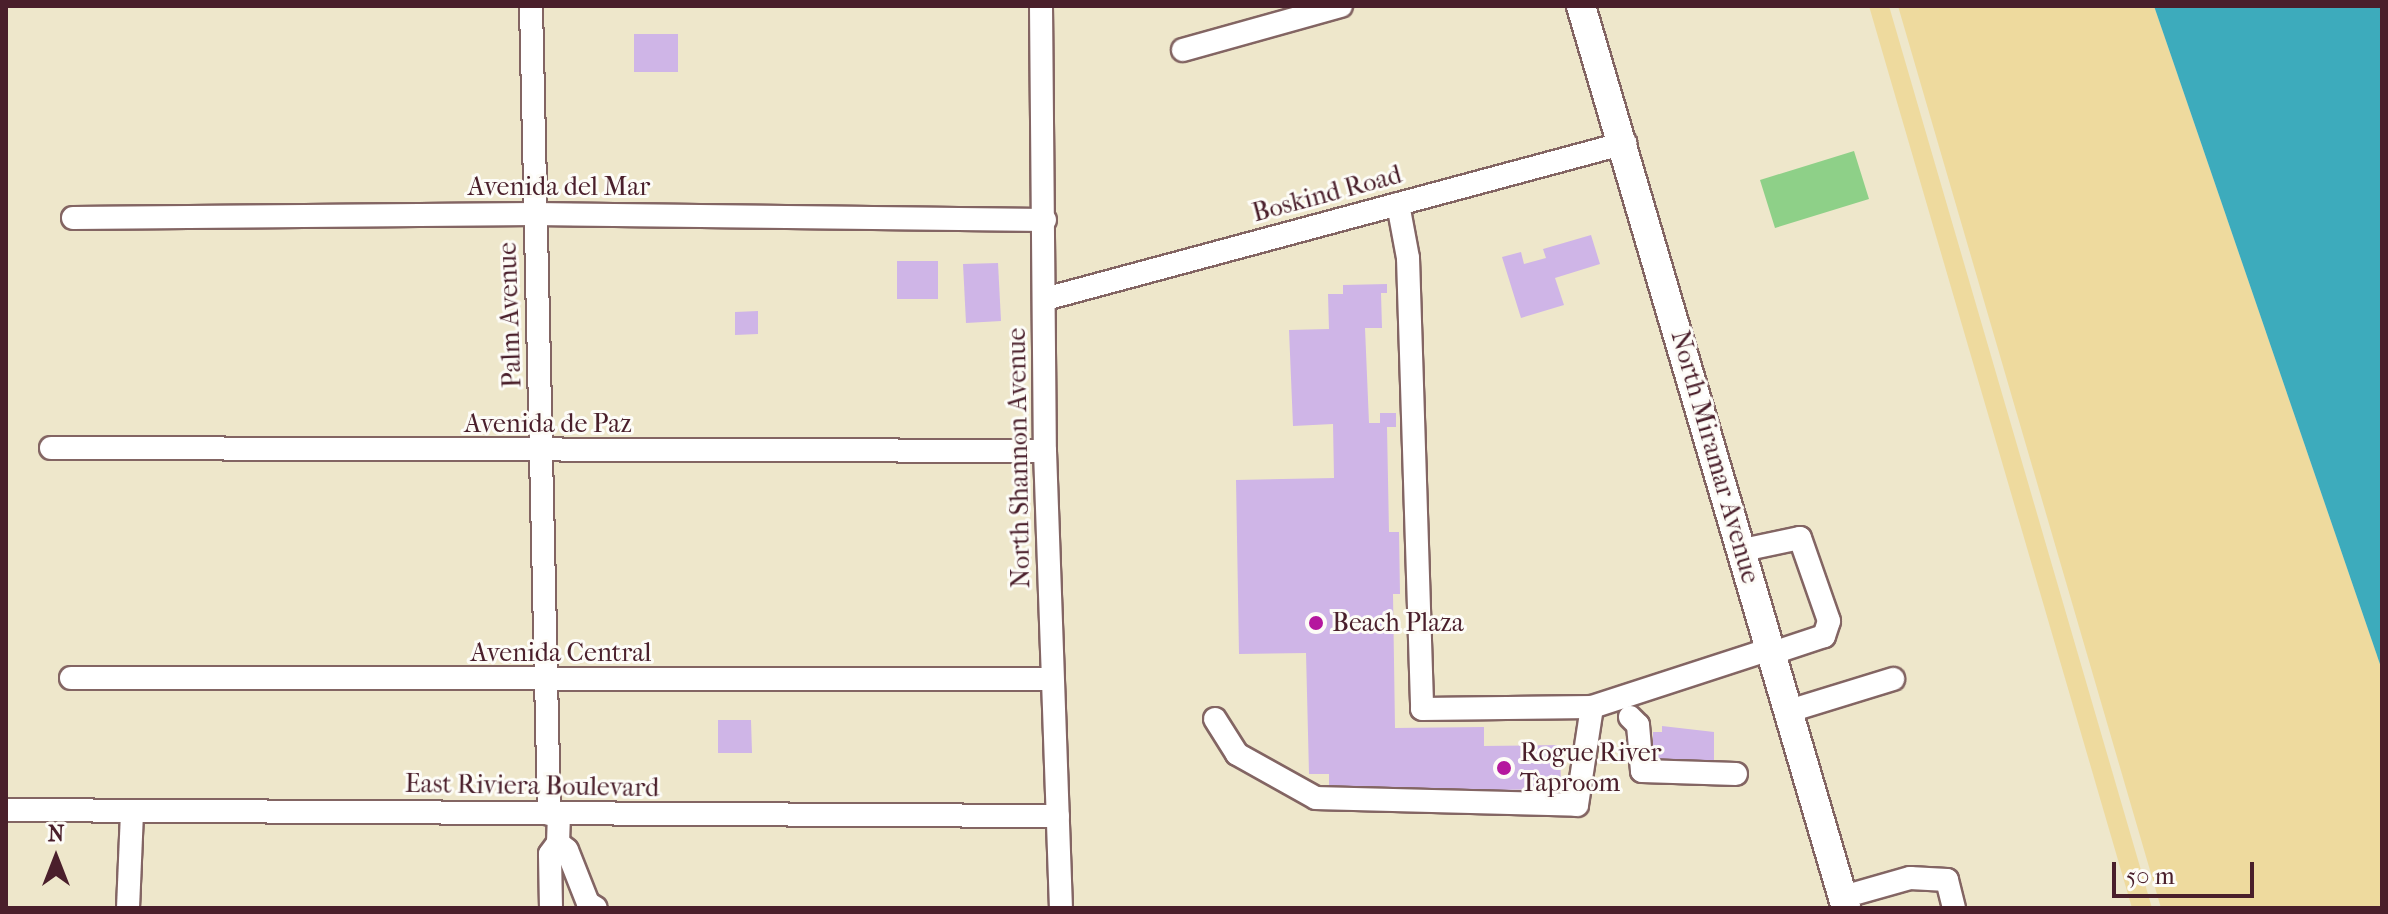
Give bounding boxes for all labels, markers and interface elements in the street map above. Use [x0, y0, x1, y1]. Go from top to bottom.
street label: Boskind Road [1249, 159, 1405, 229]
street label: Avenida del Mar [468, 171, 650, 203]
street label: Palm Avenue [492, 242, 528, 388]
street label: North Shannon Avenue [1001, 327, 1037, 589]
street label: North Miramar Avenue [1664, 327, 1766, 587]
street label: Avenida de Paz [464, 408, 632, 440]
place label: Beach Plaza [1332, 607, 1464, 639]
marker: Beach Plaza [1307, 614, 1325, 632]
street label: Avenida Central [471, 637, 651, 669]
place label: Rogue River Taproom [1520, 737, 1662, 798]
marker: Rogue River Taproom [1495, 759, 1513, 777]
street label: East Riviera Boulevard [405, 768, 659, 804]
north arrow [16, 818, 96, 898]
text: N [48, 821, 64, 847]
scale bar [2116, 846, 2258, 896]
text: 50 m [2126, 862, 2175, 890]

